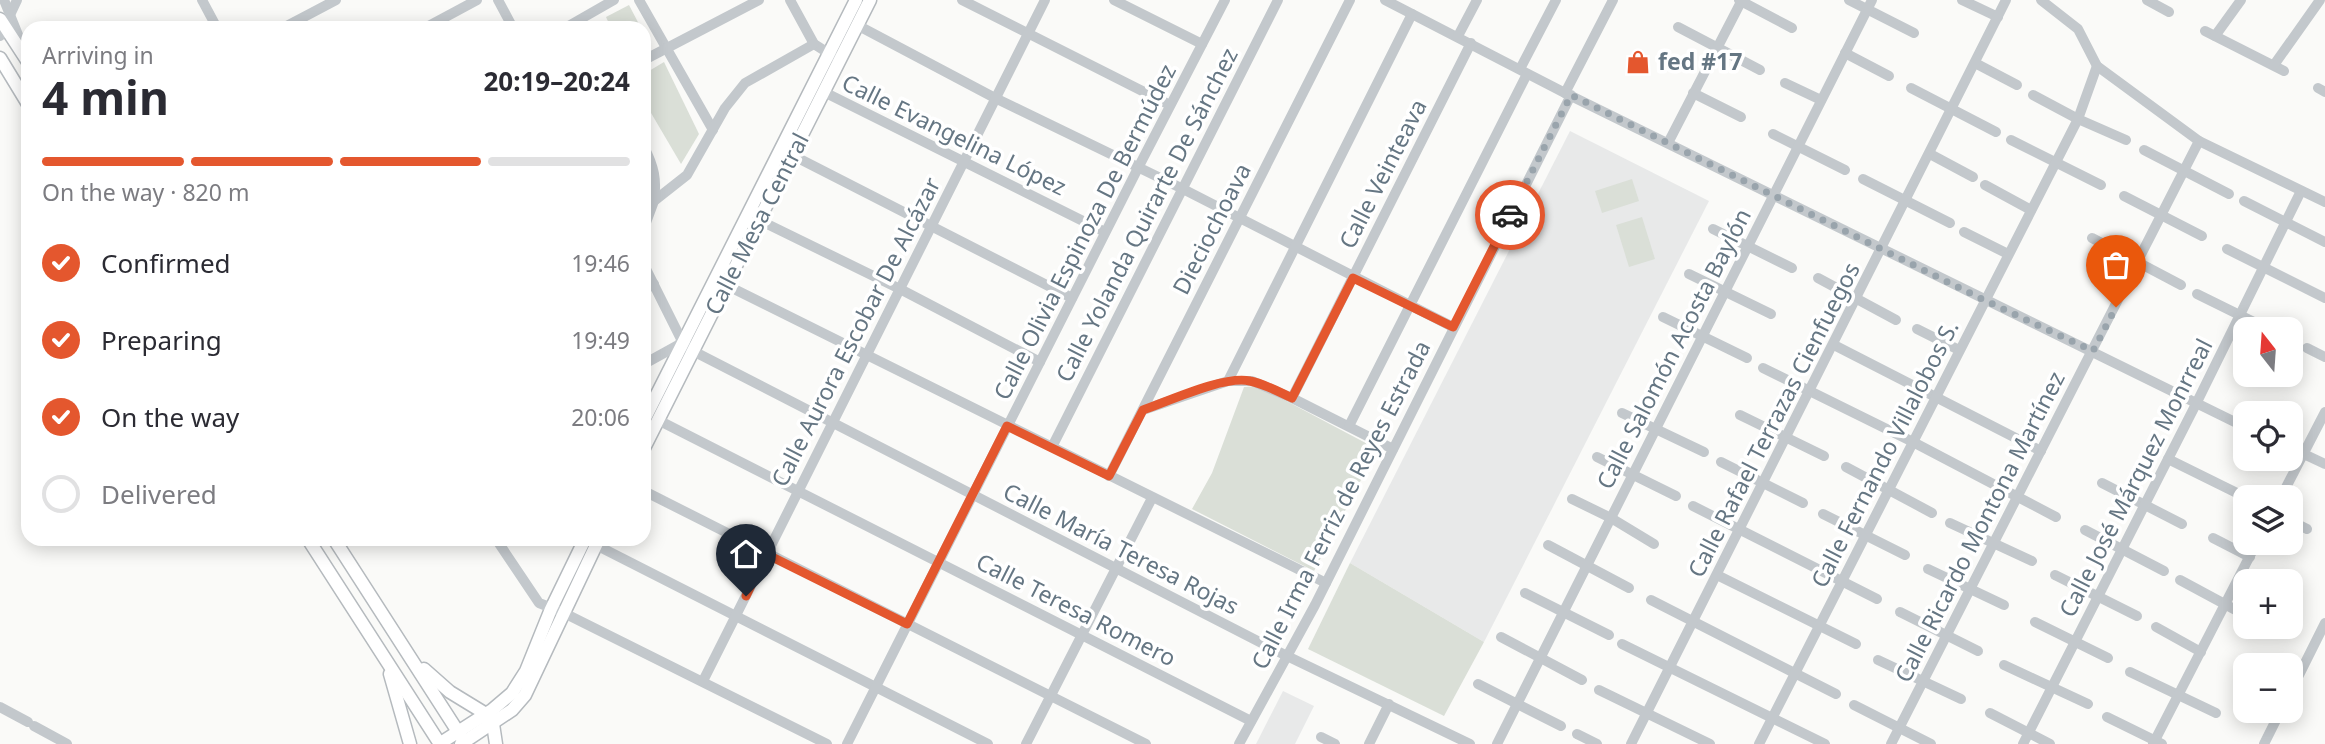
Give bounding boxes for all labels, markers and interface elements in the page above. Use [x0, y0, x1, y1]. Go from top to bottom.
text: Arriving in [42, 39, 154, 71]
street label: Calle Yolanda Quirarte De Sánchez [1048, 42, 1245, 387]
place label: fed #17 [1658, 45, 1742, 77]
shop icon: fed #17 [1624, 48, 1652, 76]
street label: Calle Olivia Espinoza De Bermúdez [985, 58, 1183, 405]
text: 20:19–20:24 [483, 63, 630, 99]
text: 4 min [42, 66, 169, 128]
street label: Calle Evangelina López [837, 66, 1072, 202]
street label: Calle Veinteava [1331, 93, 1433, 254]
street label: Calle Mesa Central [696, 127, 816, 320]
street label: Dieciochoava [1164, 157, 1258, 300]
street label: Calle Aurora Escobar De Alcázar [763, 171, 947, 492]
text: On the way · 820 m [42, 176, 249, 208]
courier [1475, 180, 1545, 250]
icon: car [1491, 196, 1529, 234]
street label: Calle Salomón Acosta Baylón [1588, 203, 1758, 494]
pin [2086, 235, 2146, 307]
icon: check [42, 244, 80, 282]
text: Confirmed [101, 245, 231, 281]
icon: bag [2097, 246, 2135, 284]
text: 19:46 [571, 247, 630, 279]
street label: Calle Rafael Terrazas Cienfuegos [1680, 257, 1867, 582]
street label: Calle Fernando Villalobos S. [1803, 314, 1966, 593]
north arrow [2233, 317, 2303, 387]
map controls [2233, 317, 2303, 723]
icon: check [42, 321, 80, 359]
text: Preparing [101, 322, 222, 358]
text: 19:49 [571, 324, 630, 356]
street label: Calle José Márquez Monrreal [2051, 333, 2219, 622]
street label: Calle Irma Ferriz de Reyes Estrada [1243, 335, 1437, 675]
street label: Calle Ricardo Montona Martínez [1887, 366, 2072, 688]
icon: check [42, 398, 80, 436]
text: On the way [101, 399, 239, 435]
text: 20:06 [571, 401, 630, 433]
button: locate [2233, 401, 2303, 471]
street label: Calle María Teresa Rojas [998, 475, 1245, 621]
text: Delivered [101, 476, 217, 512]
button: layers [2233, 485, 2303, 555]
pin [716, 524, 776, 596]
icon: home [727, 535, 765, 573]
street label: Calle Teresa Romero [971, 545, 1182, 673]
button: + [2233, 569, 2303, 639]
button: − [2233, 653, 2303, 723]

